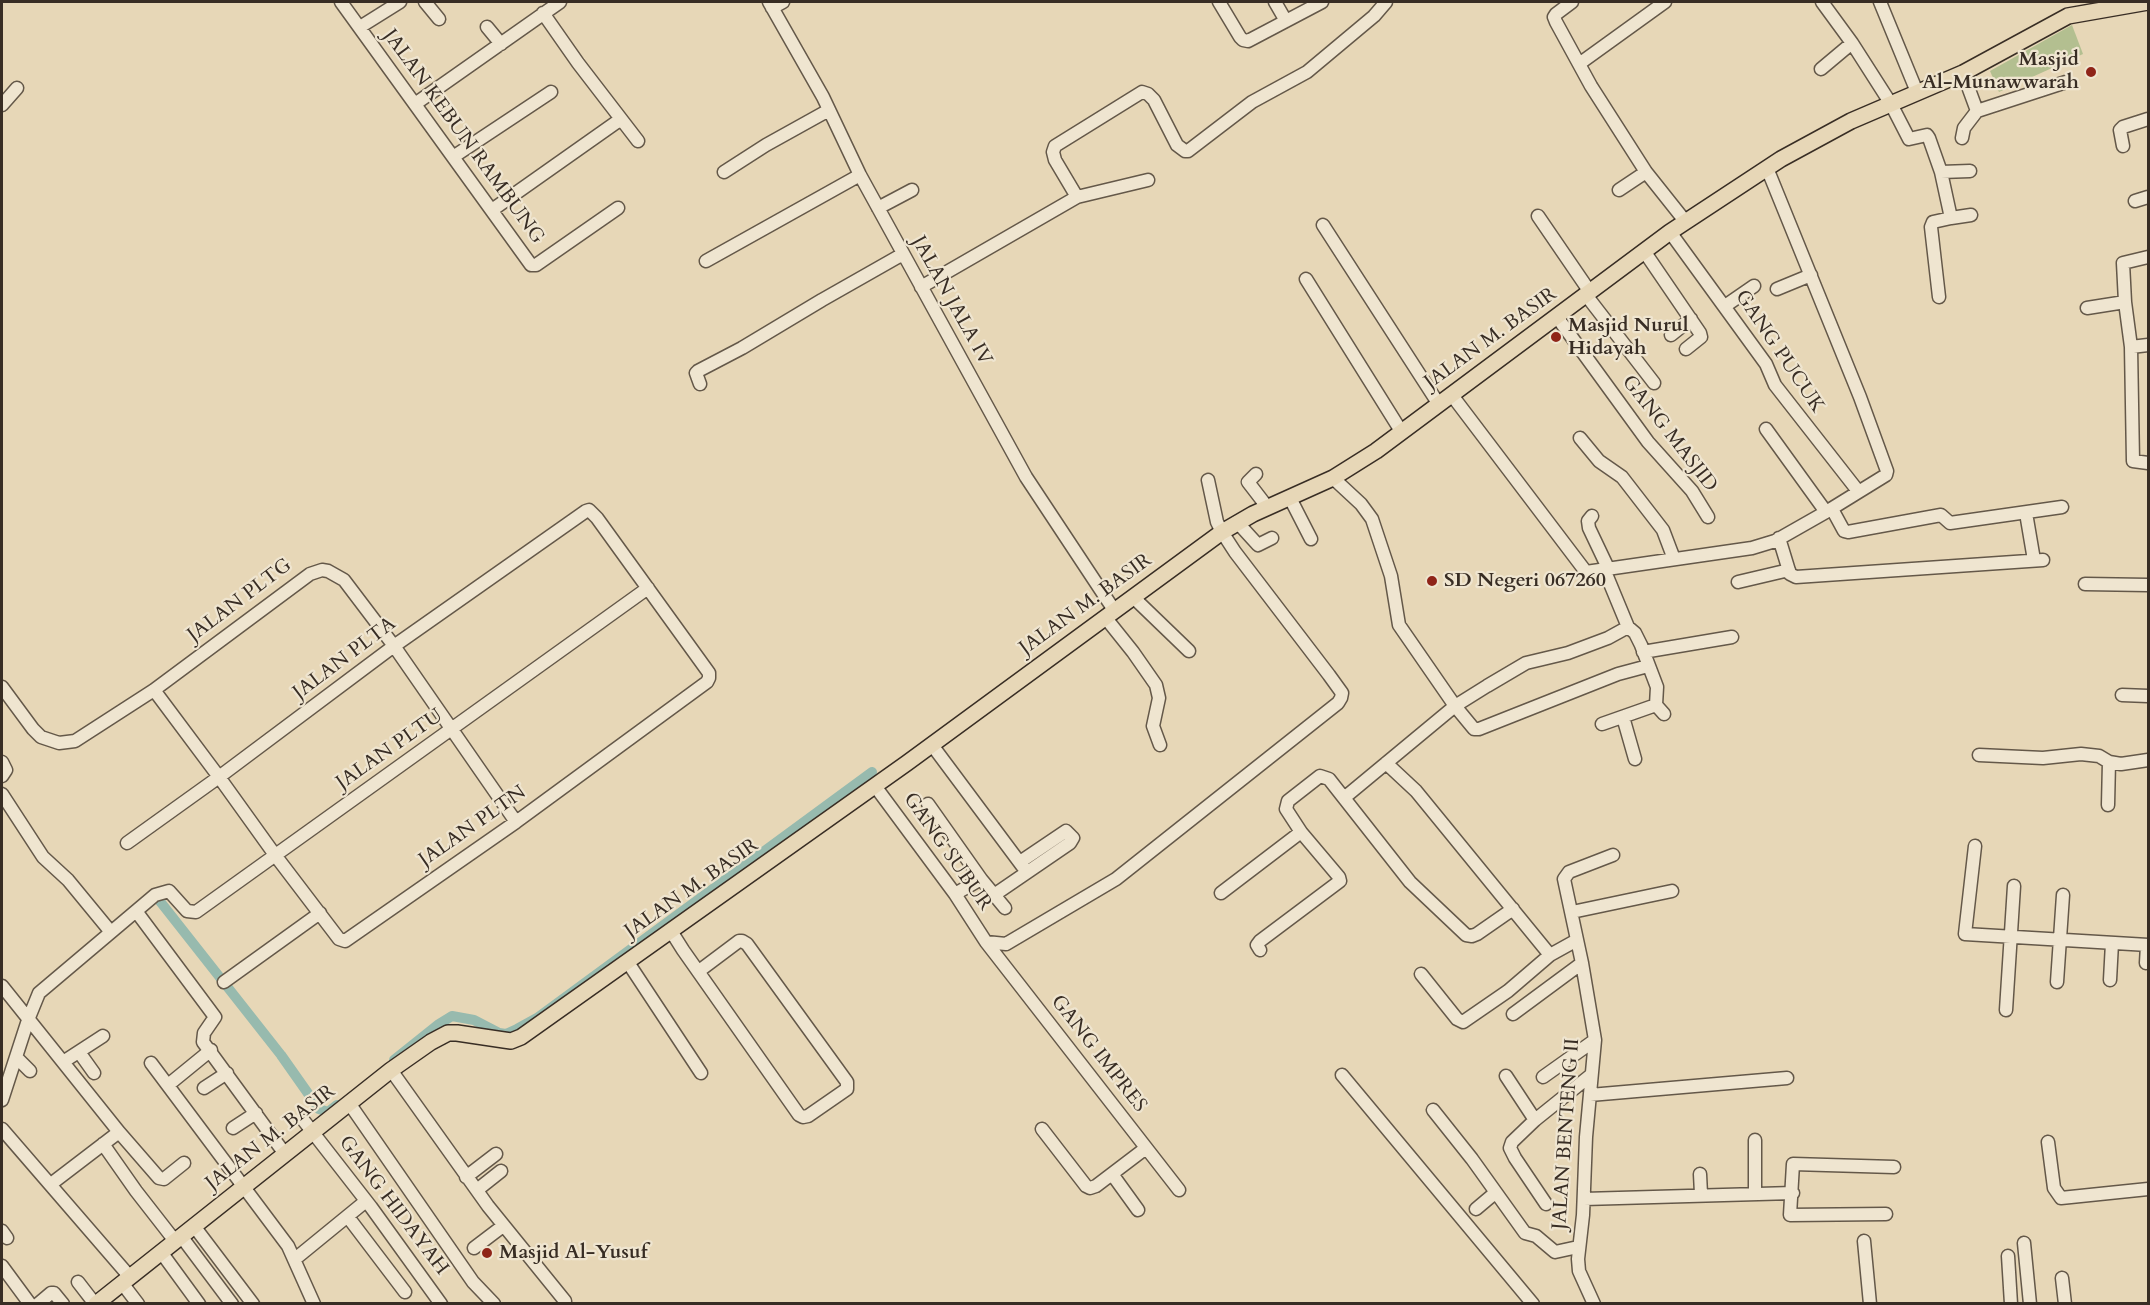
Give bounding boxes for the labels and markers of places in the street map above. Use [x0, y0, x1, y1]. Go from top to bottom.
place label: Masjid Al-Munawwarah [1922, 48, 2079, 95]
marker: Masjid Al-Munawwarah [2084, 65, 2098, 79]
place label: Masjid Nurul Hidayah [1568, 314, 1688, 361]
marker: Masjid Nurul Hidayah [1549, 330, 1563, 344]
place label: SD Negeri 067260 [1444, 569, 1606, 593]
marker: SD Negeri 067260 [1425, 574, 1439, 588]
place label: Masjid Al-Yusuf [499, 1241, 648, 1265]
marker: Masjid Al-Yusuf [480, 1246, 494, 1260]

